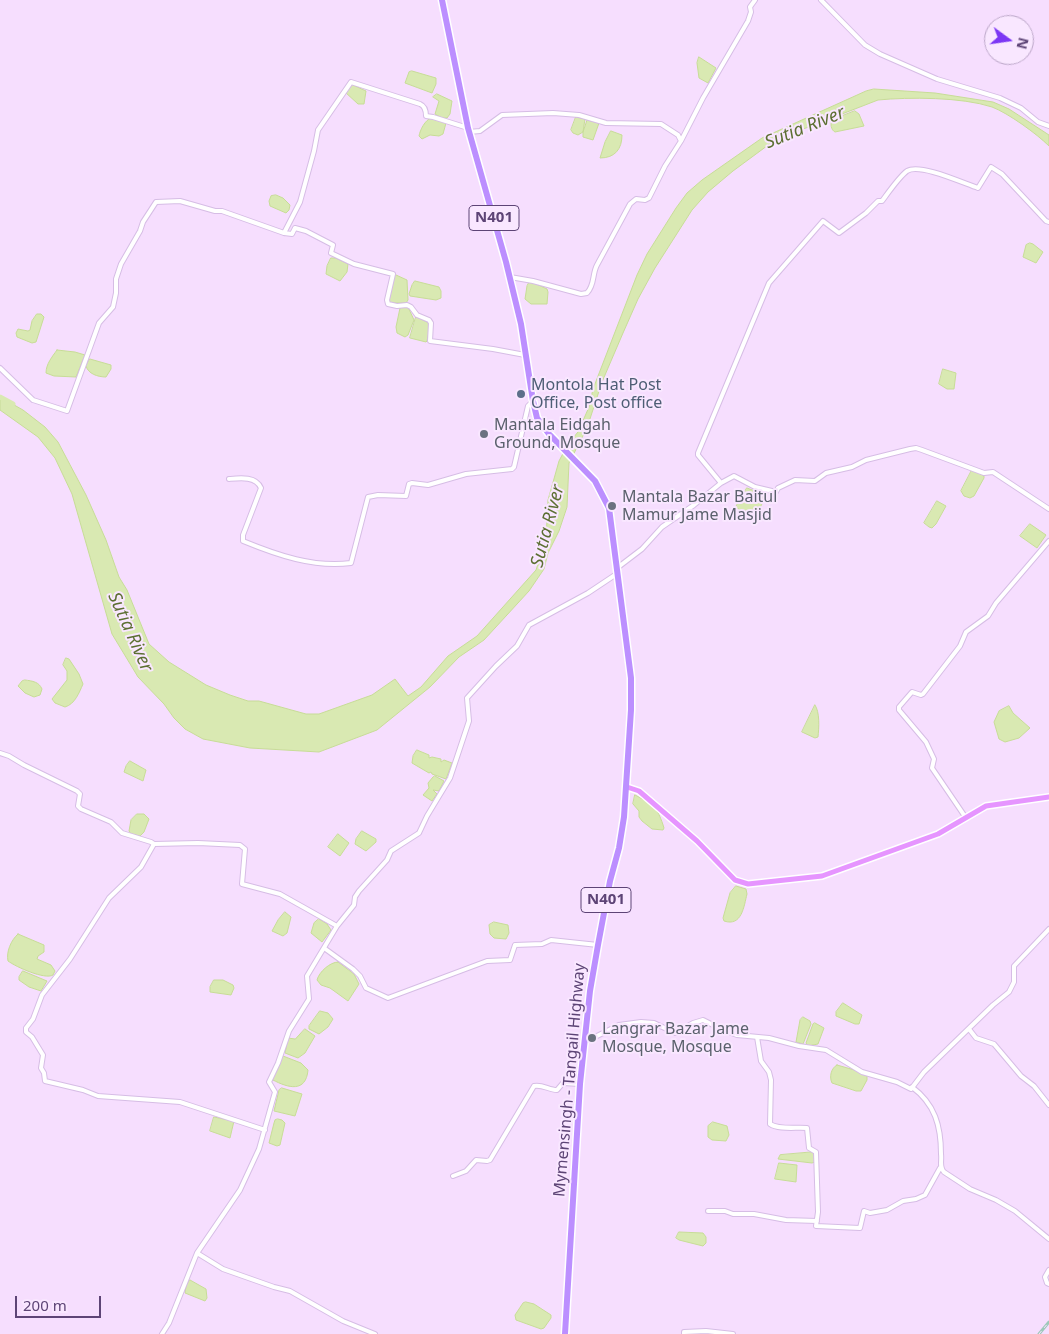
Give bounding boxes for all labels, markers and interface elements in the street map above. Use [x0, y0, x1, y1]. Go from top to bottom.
north arrow [984, 15, 1034, 65]
text: N [1012, 36, 1034, 51]
water label: Sutia River [762, 102, 848, 154]
road number: N401 [469, 206, 519, 230]
place label: Montola Hat Post Office, Post office [531, 375, 662, 413]
marker: Montola Hat Post Office, Post office [515, 388, 527, 400]
place label: Mantala Eidgah Ground, Mosque [494, 415, 620, 453]
marker: Mantala Eidgah Ground, Mosque [478, 428, 490, 440]
water label: Sutia River [527, 482, 569, 570]
place label: Mantala Bazar Baitul Mamur Jame Masjid [622, 487, 777, 525]
marker: Mantala Bazar Baitul Mamur Jame Masjid [606, 500, 618, 512]
water label: Sutia River [103, 589, 157, 675]
road number: N401 [581, 888, 631, 912]
street label: Mymensingh - Tangail Highway [550, 962, 590, 1198]
place label: Langrar Bazar Jame Mosque, Mosque [602, 1019, 749, 1057]
marker: Langrar Bazar Jame Mosque, Mosque [586, 1032, 598, 1044]
scale bar [18, 1286, 104, 1318]
text: 200 m [23, 1295, 67, 1315]

